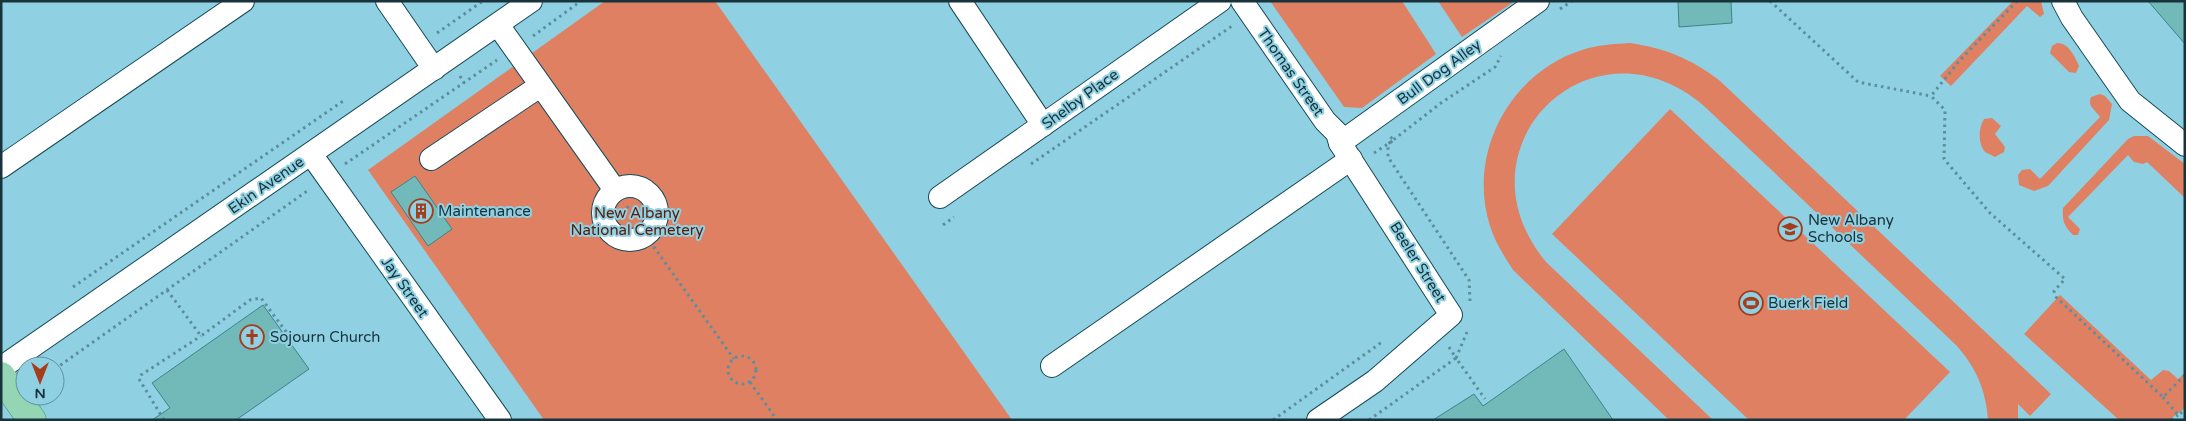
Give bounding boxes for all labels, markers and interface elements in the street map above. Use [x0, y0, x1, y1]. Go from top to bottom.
street label: Thomas Street [1254, 24, 1328, 120]
street label: Bull Dog Alley [1394, 36, 1484, 108]
street label: Shelby Place [1038, 65, 1122, 133]
street label: Ekin Avenue [225, 152, 307, 218]
building icon: Maintenance [408, 198, 434, 224]
place label: Maintenance [438, 202, 531, 220]
park label: New Albany National Cemetery [571, 204, 703, 239]
place label: New Albany Schools [1808, 211, 1894, 246]
school or university icon: New Albany Schools [1777, 216, 1803, 242]
street label: Beeler Street [1386, 218, 1450, 306]
street label: Jay Street [378, 253, 433, 321]
sports icon: Buerk Field [1738, 290, 1764, 316]
place label: Buerk Field [1768, 294, 1848, 312]
church icon: Sojourn Church [239, 324, 265, 350]
place label: Sojourn Church [270, 328, 381, 346]
north arrow [15, 356, 65, 406]
text: N [34, 385, 46, 402]

